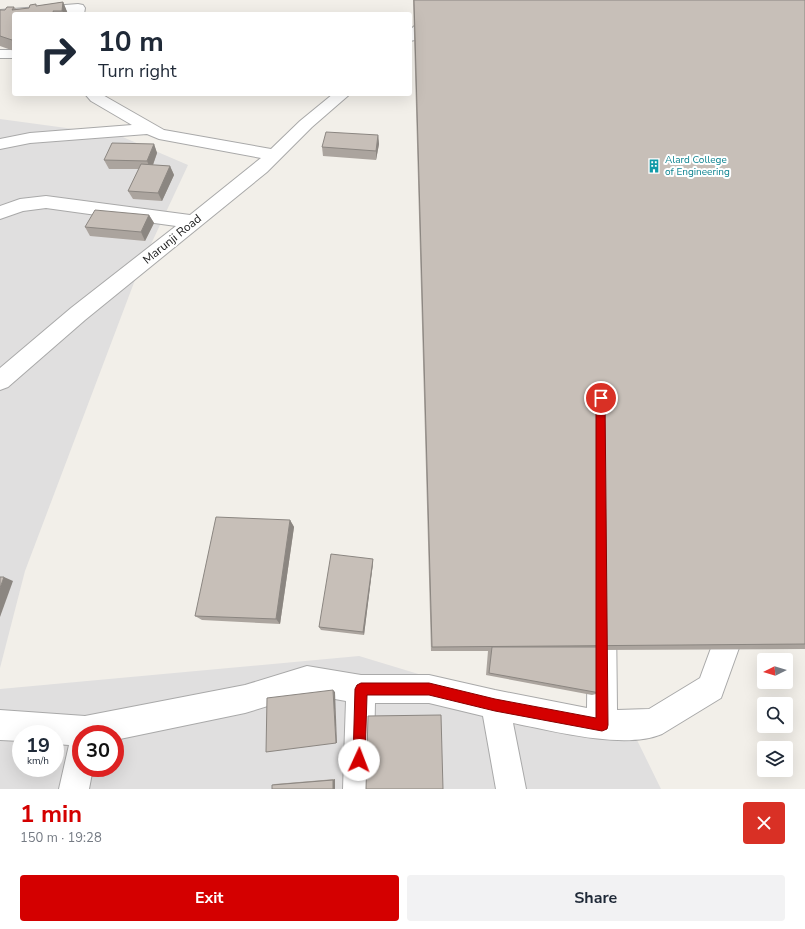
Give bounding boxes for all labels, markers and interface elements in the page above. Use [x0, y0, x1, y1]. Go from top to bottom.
text: 10 m [98, 23, 164, 61]
icon: right [32, 28, 84, 80]
text: Turn right [98, 59, 177, 83]
place label: Alard College of Engineering [665, 153, 730, 179]
building icon: Alard College of Engineering [646, 158, 662, 174]
street label: Marunji Road [139, 210, 205, 268]
pin [584, 381, 618, 415]
icon: arrive [590, 387, 612, 409]
north arrow [757, 653, 793, 689]
map controls [757, 653, 793, 777]
button: search [757, 697, 793, 733]
speed limit sign: 30 [72, 725, 124, 777]
text: 19 [26, 732, 50, 759]
position arrow [338, 739, 380, 781]
button: layers [757, 741, 793, 777]
text: km/h [27, 754, 49, 768]
text: 1 min [20, 798, 82, 830]
button: close [743, 802, 785, 844]
text: 150 m · 19:28 [20, 829, 102, 847]
button: Exit [20, 875, 399, 921]
button: Share [407, 875, 785, 921]

